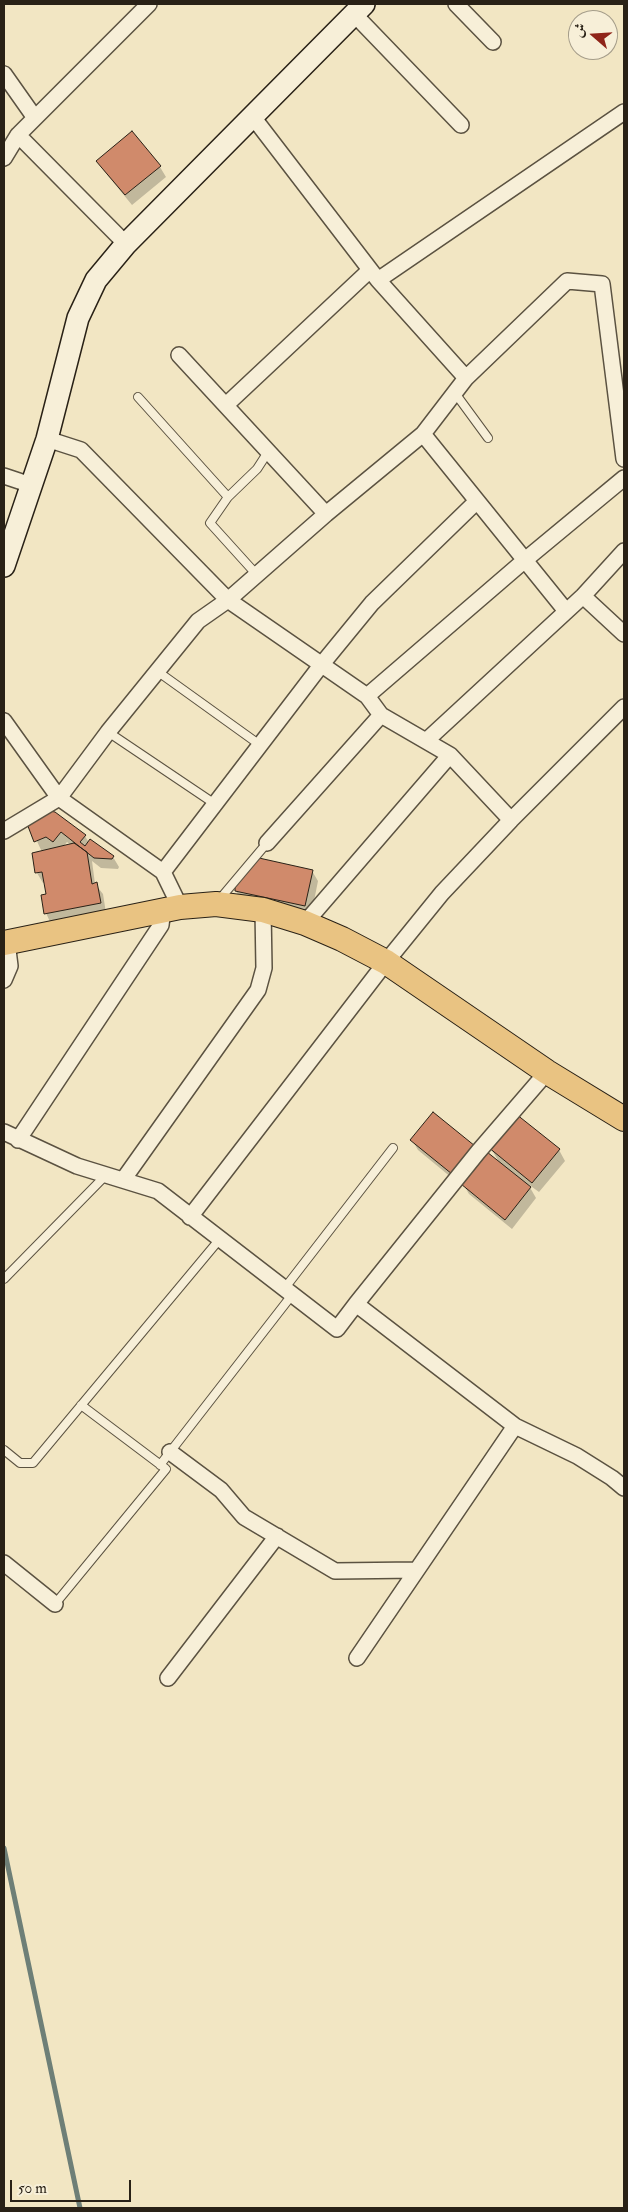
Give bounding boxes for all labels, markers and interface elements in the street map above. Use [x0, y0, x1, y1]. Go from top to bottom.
north arrow [568, 10, 618, 60]
text: ش [569, 21, 590, 40]
scale bar [12, 2170, 134, 2202]
text: 50 m [18, 2179, 47, 2198]

